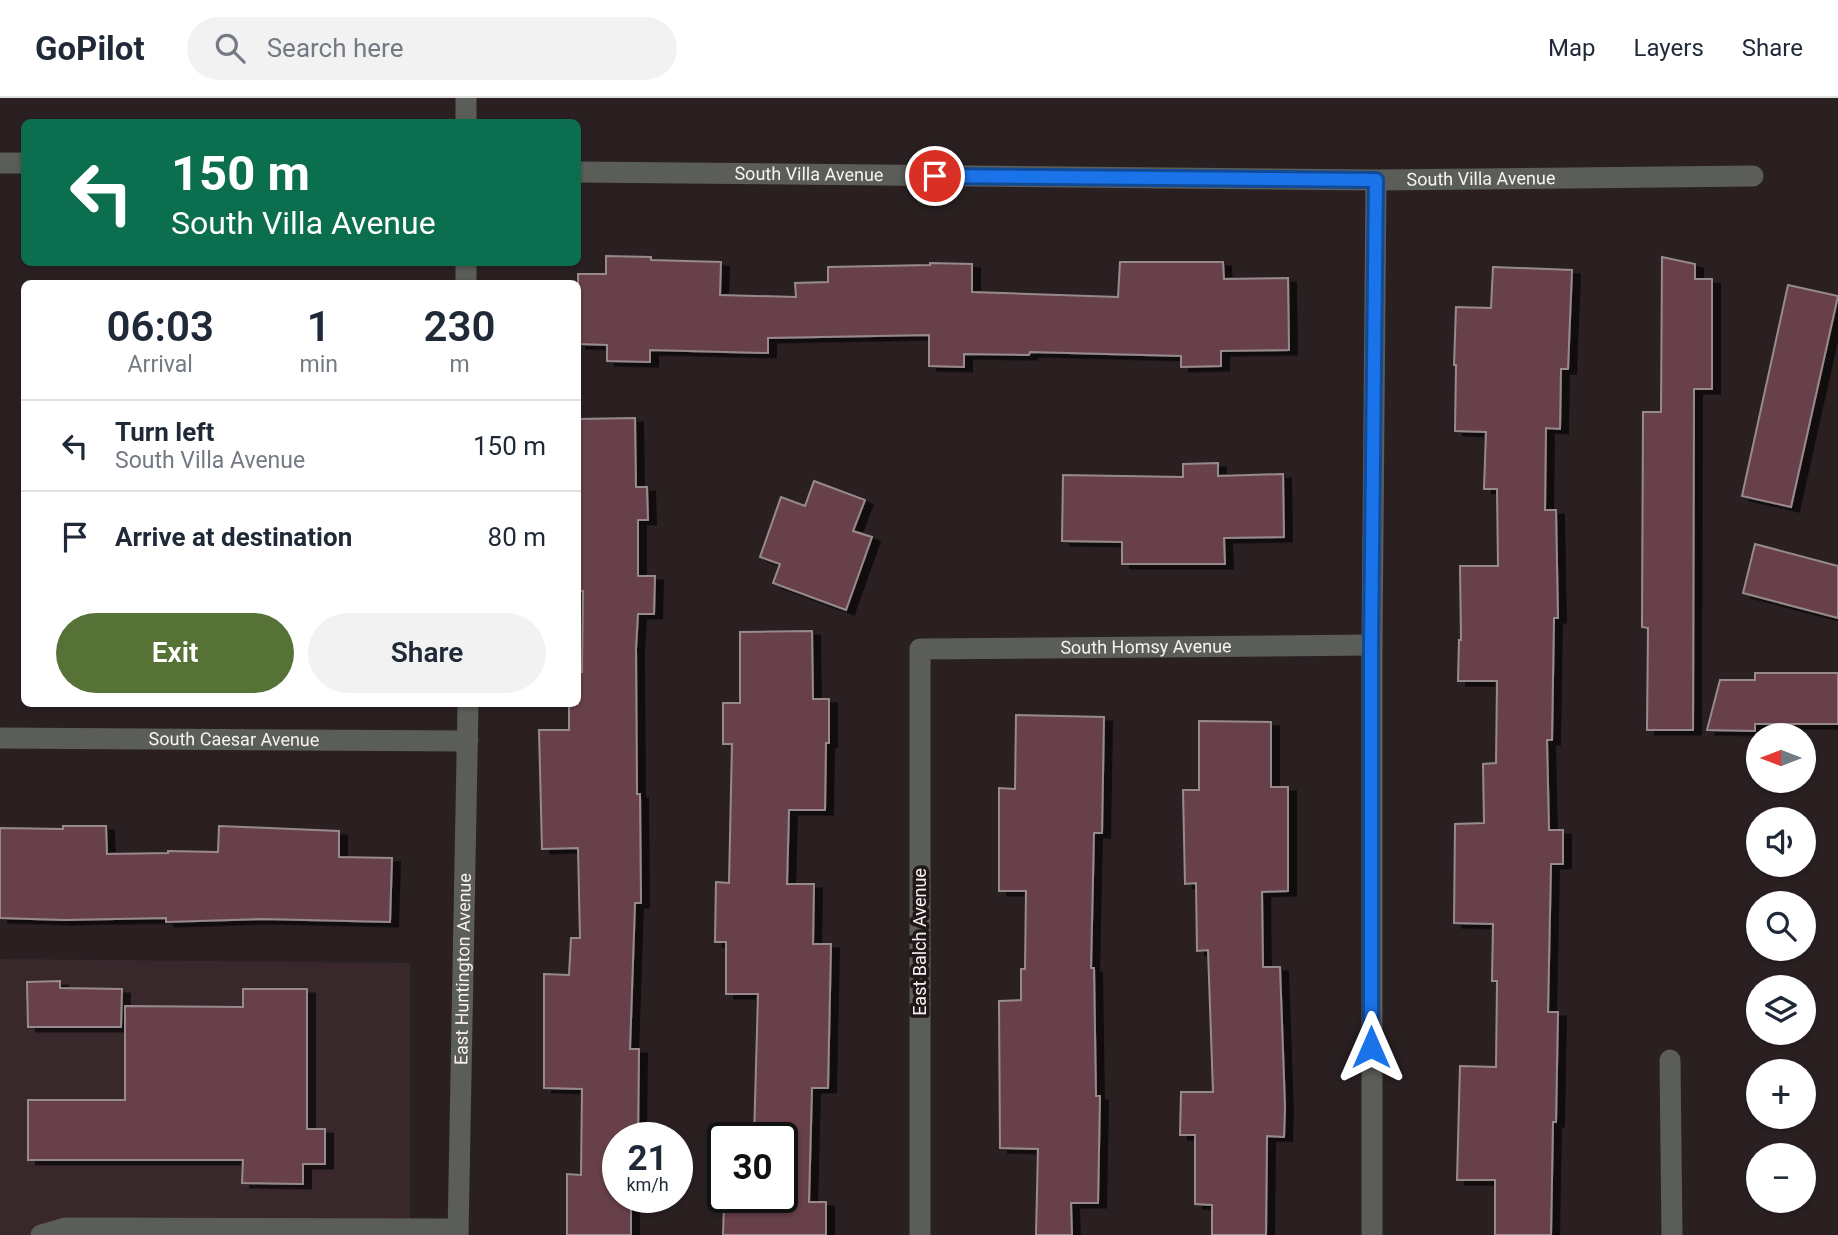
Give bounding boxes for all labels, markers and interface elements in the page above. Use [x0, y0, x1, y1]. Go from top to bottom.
search box [187, 17, 677, 80]
text: GoPilot [35, 29, 145, 68]
icon: search [211, 29, 249, 67]
text: Search here [267, 33, 403, 63]
text: Map [1548, 34, 1596, 62]
text: Layers [1634, 34, 1704, 62]
text: Share [1742, 34, 1803, 62]
text: 150 m [171, 145, 310, 202]
pin [905, 146, 965, 206]
icon: left [56, 147, 147, 238]
icon: arrive [916, 157, 954, 195]
street label: South Villa Avenue [734, 163, 884, 185]
street label: South Villa Avenue [1406, 167, 1556, 190]
text: South Villa Avenue [171, 204, 436, 242]
text: 06:03 [107, 302, 214, 351]
text: 1 [307, 302, 331, 351]
text: 230 [423, 302, 495, 351]
text: Arrival [128, 351, 193, 378]
text: min [299, 351, 338, 378]
text: m [449, 351, 470, 378]
text: Turn left [115, 417, 214, 447]
icon: left [56, 427, 94, 465]
text: 150 m [473, 431, 546, 461]
text: South Villa Avenue [115, 447, 305, 474]
icon: arrive [56, 518, 94, 556]
text: Arrive at destination [115, 522, 352, 552]
text: 80 m [488, 522, 546, 552]
button: Exit [56, 613, 294, 693]
button: Share [308, 613, 546, 693]
street label: South Homsy Avenue [1060, 635, 1232, 658]
north arrow [1746, 723, 1816, 793]
map controls [1746, 723, 1816, 1213]
street label: South Caesar Avenue [149, 728, 319, 750]
button: sound [1746, 807, 1816, 877]
street label: East Balch Avenue [909, 868, 930, 1016]
street label: East Huntington Avenue [450, 873, 475, 1065]
button: search [1746, 891, 1816, 961]
button: layers [1746, 975, 1816, 1045]
position arrow [1334, 1010, 1408, 1084]
button: + [1746, 1059, 1816, 1129]
speed limit sign: 30 [707, 1122, 798, 1213]
text: 21 [627, 1138, 668, 1179]
button: − [1746, 1143, 1816, 1213]
text: km/h [626, 1174, 669, 1195]

